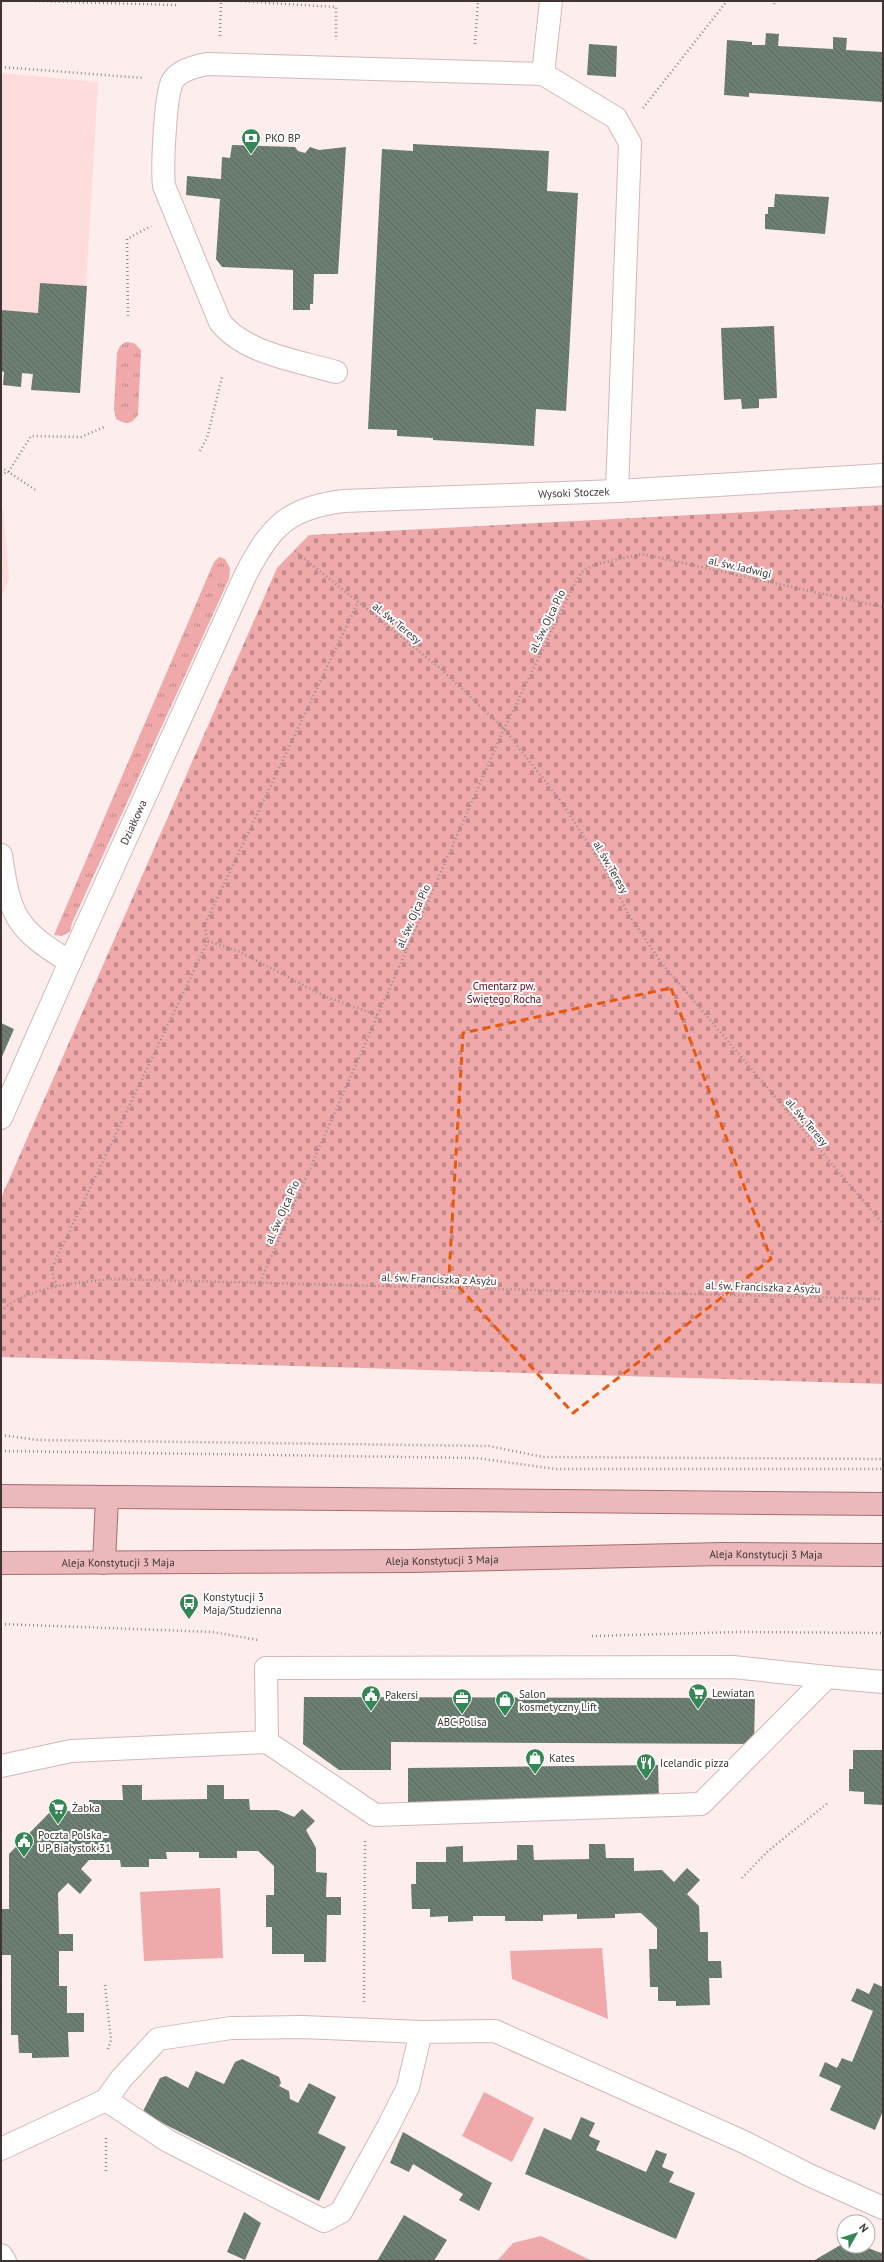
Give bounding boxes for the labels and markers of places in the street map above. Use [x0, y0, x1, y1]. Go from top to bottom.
bank icon: PKO BP [240, 127, 262, 155]
place label: PKO BP [265, 131, 300, 145]
place label: Konstytucji 3 Maja/Studzienna [203, 1590, 282, 1617]
bus stop icon: Konstytucji 3 Maja/Studzienna [178, 1592, 200, 1620]
supermarket icon: Lewiatan [687, 1682, 709, 1710]
public building icon: Pakersi [360, 1684, 382, 1712]
place label: Lewiatan [712, 1686, 754, 1700]
office icon: ABC Polisa [451, 1687, 473, 1715]
place label: Salon kosmetyczny Lift [519, 1687, 597, 1714]
place label: Pakersi [385, 1688, 418, 1702]
shop icon: Salon kosmetyczny Lift [494, 1689, 516, 1717]
place label: ABC Polisa [437, 1715, 487, 1729]
shop icon: Kates [524, 1747, 546, 1775]
place label: Kates [549, 1751, 575, 1765]
restaurant icon: Icelandic pizza [635, 1752, 657, 1780]
place label: Icelandic pizza [660, 1756, 729, 1770]
supermarket icon: Żabka [47, 1797, 69, 1825]
place label: Żabka [72, 1801, 100, 1815]
place label: Poczta Polska - UP Białystok 31 [38, 1828, 111, 1855]
public building icon: Poczta Polska - UP Białystok 31 [13, 1830, 35, 1858]

